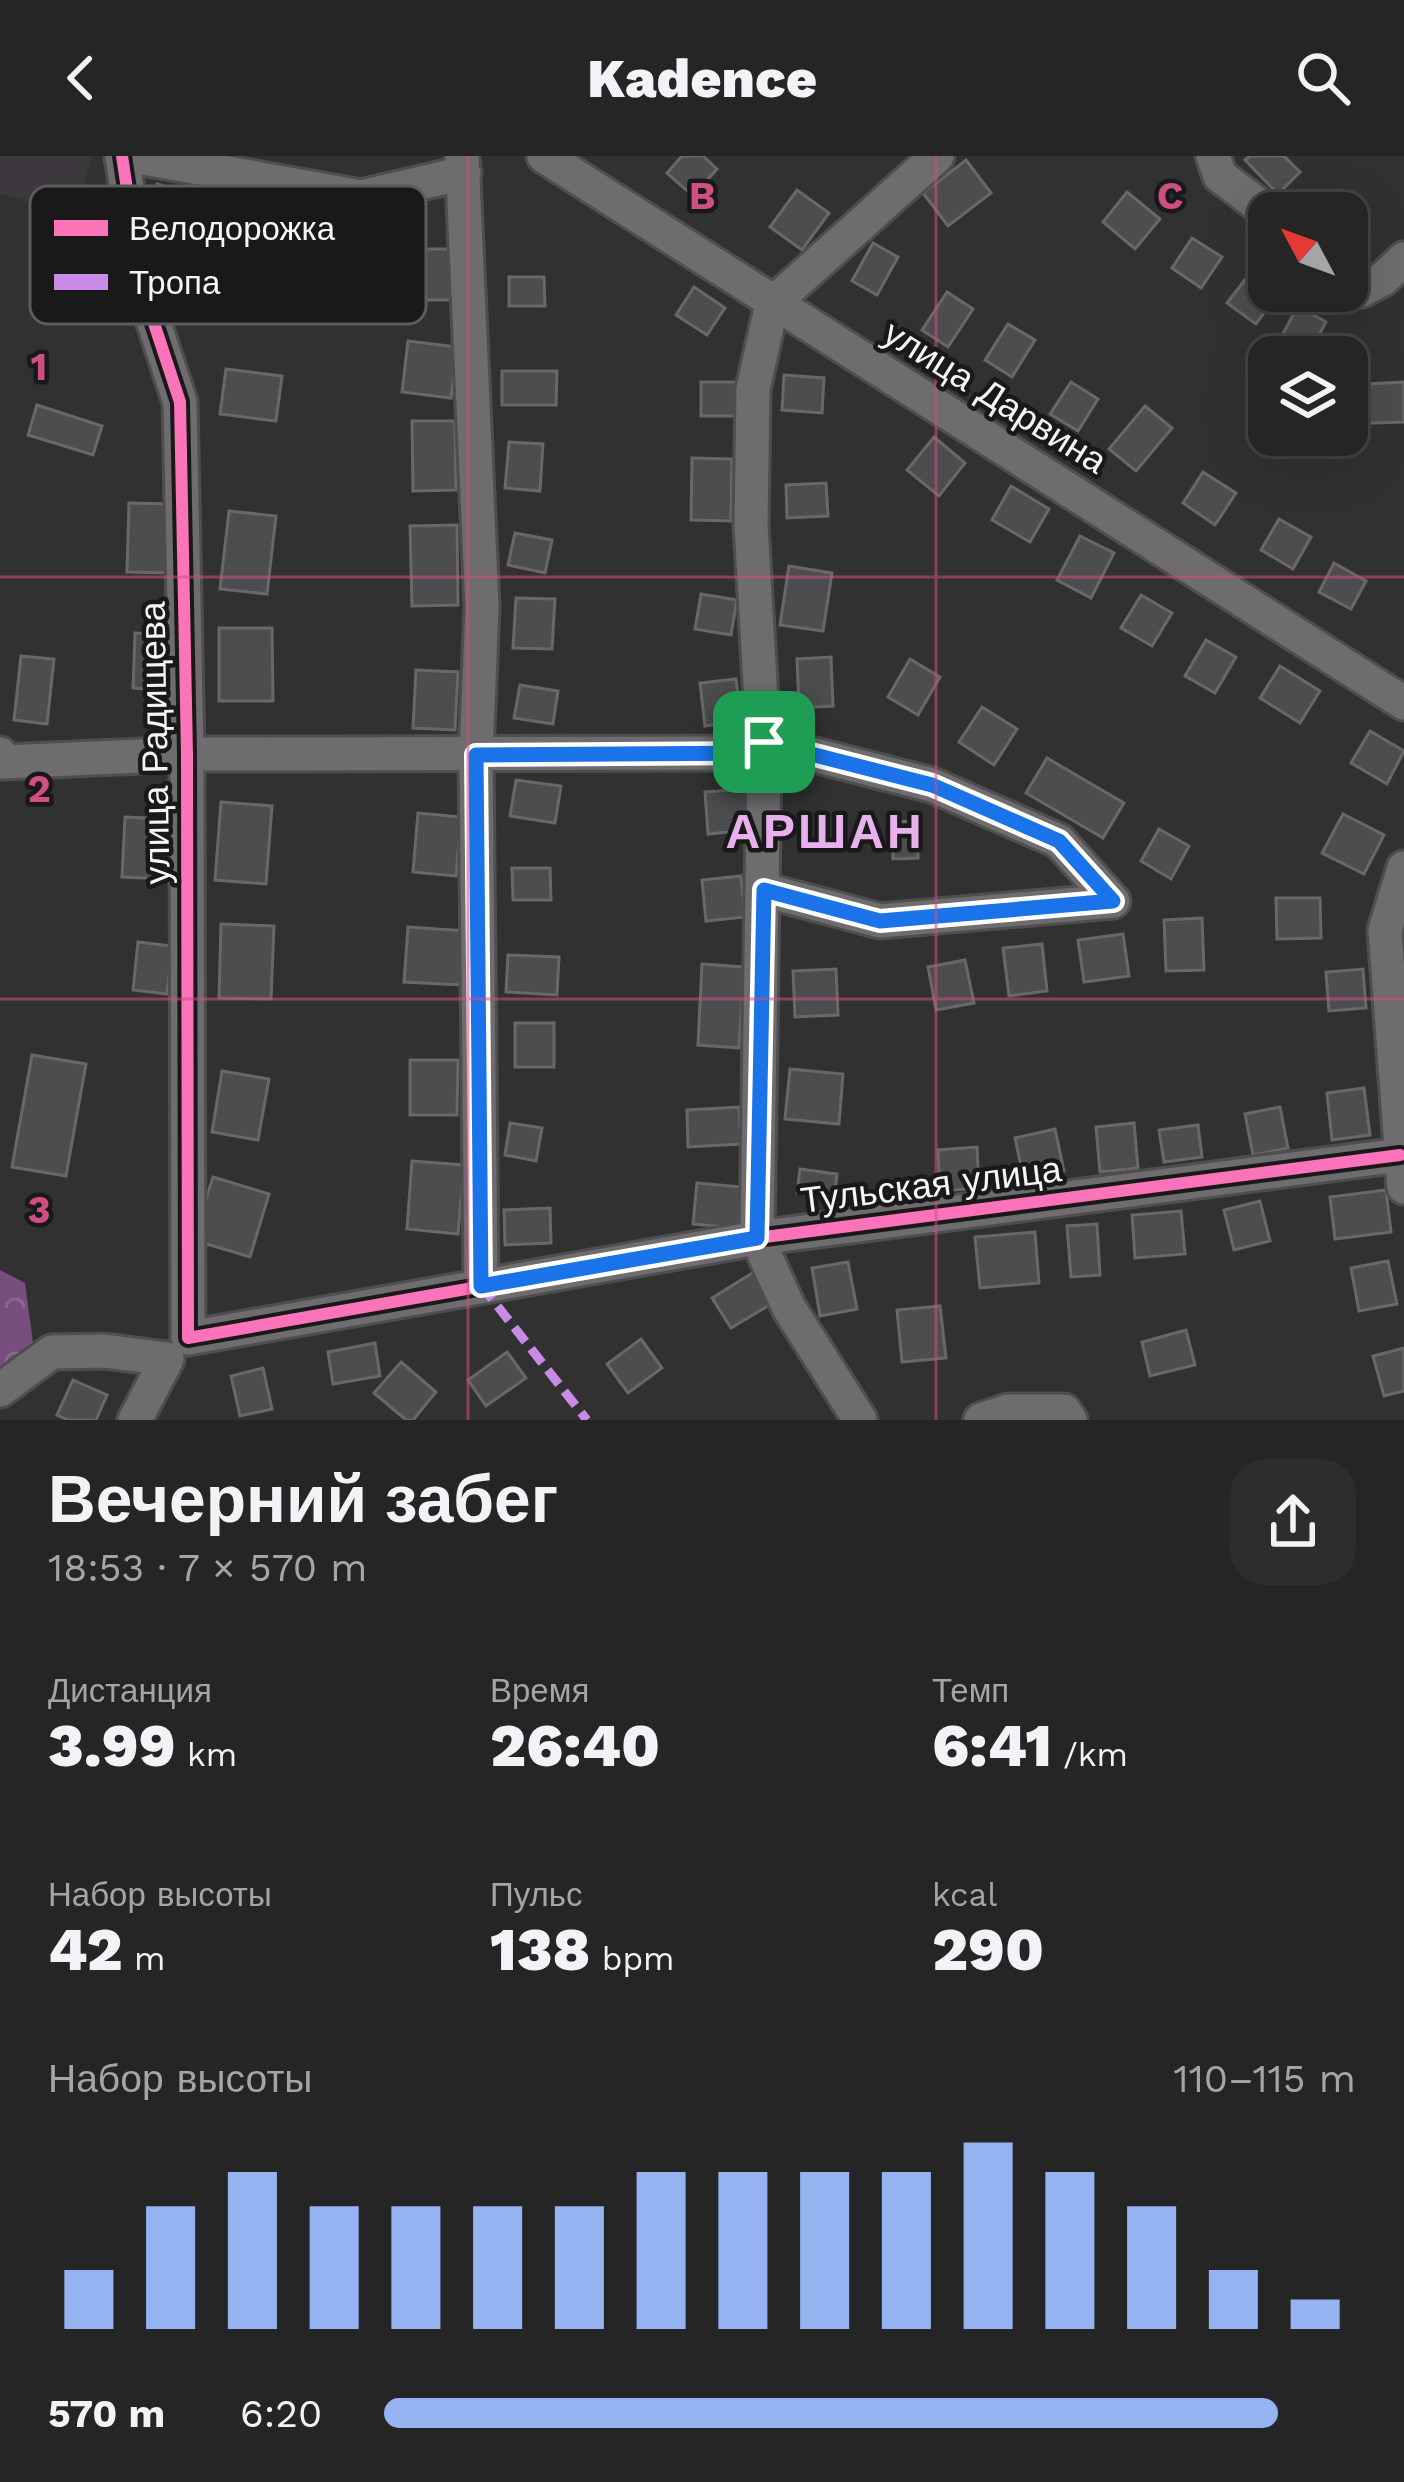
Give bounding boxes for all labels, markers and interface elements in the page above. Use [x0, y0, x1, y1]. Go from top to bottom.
icon: back [48, 45, 114, 111]
icon: search [1290, 45, 1356, 111]
text: Kadence [587, 47, 817, 110]
text: B [689, 173, 715, 218]
text: C [1157, 173, 1183, 218]
legend [30, 186, 426, 324]
north arrow [1248, 192, 1368, 312]
map controls [1248, 192, 1368, 456]
text: Велодорожка [129, 209, 336, 248]
text: Тропа [129, 263, 221, 302]
street label: улица Дарвина [876, 312, 1115, 483]
button: layers [1248, 336, 1368, 456]
text: 1 [31, 344, 47, 389]
street label: улица Радищева [132, 600, 178, 885]
pin [713, 691, 815, 793]
icon: arrive [731, 709, 797, 775]
text: 2 [27, 766, 51, 811]
district label: АРШАН [725, 803, 925, 860]
street label: Тульская улица [798, 1148, 1065, 1222]
text: 3 [27, 1187, 51, 1232]
button: share [1230, 1459, 1356, 1585]
text: Вечерний забег [48, 1461, 558, 1538]
text: 18:53 · 7 × 570 m [48, 1545, 367, 1590]
text: Дистанция [48, 1671, 212, 1710]
text: Время [490, 1671, 589, 1710]
text: Темп [932, 1671, 1009, 1710]
text: 3.99 [48, 1710, 176, 1781]
text: 26:40 [490, 1710, 660, 1781]
text: 6:41 [932, 1710, 1052, 1781]
text: km [176, 1735, 237, 1774]
text: /km [1052, 1735, 1128, 1774]
text: Набор высоты [48, 1875, 272, 1914]
text: Пульс [490, 1875, 582, 1914]
text: kcal [932, 1875, 997, 1914]
text: 42 [48, 1914, 123, 1985]
text: 138 [490, 1914, 590, 1985]
text: 290 [932, 1914, 1044, 1985]
text: m [123, 1939, 165, 1978]
text: bpm [590, 1939, 675, 1978]
text: Набор высоты [48, 2056, 312, 2101]
text: 110–115 m [1173, 2056, 1356, 2101]
text: 570 m [48, 2391, 165, 2436]
text: 6:20 [240, 2391, 322, 2436]

